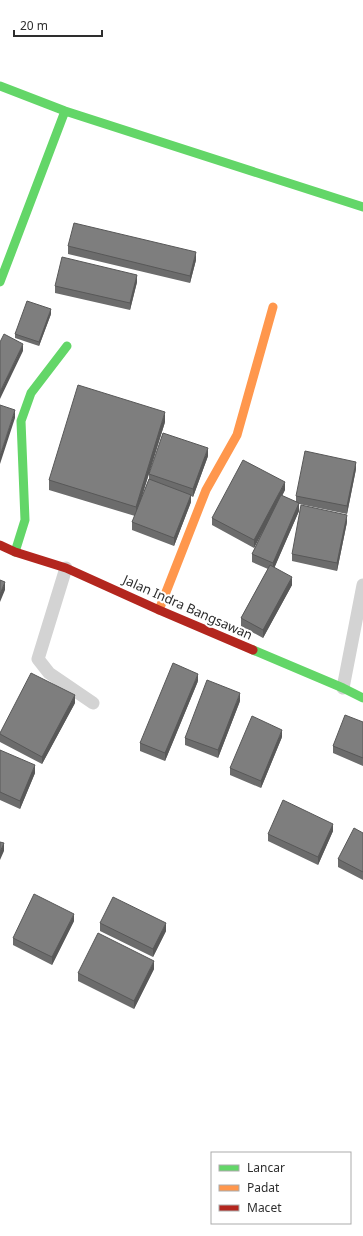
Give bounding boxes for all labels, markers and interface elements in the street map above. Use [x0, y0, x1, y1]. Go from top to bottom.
scale bar [14, 12, 102, 38]
text: 20 m [20, 17, 48, 34]
street label: Jalan Indra Bangsawan [119, 569, 256, 644]
legend [211, 1152, 351, 1224]
text: Lancar [247, 1159, 285, 1176]
text: Padat [247, 1179, 280, 1196]
text: Macet [247, 1199, 282, 1216]

